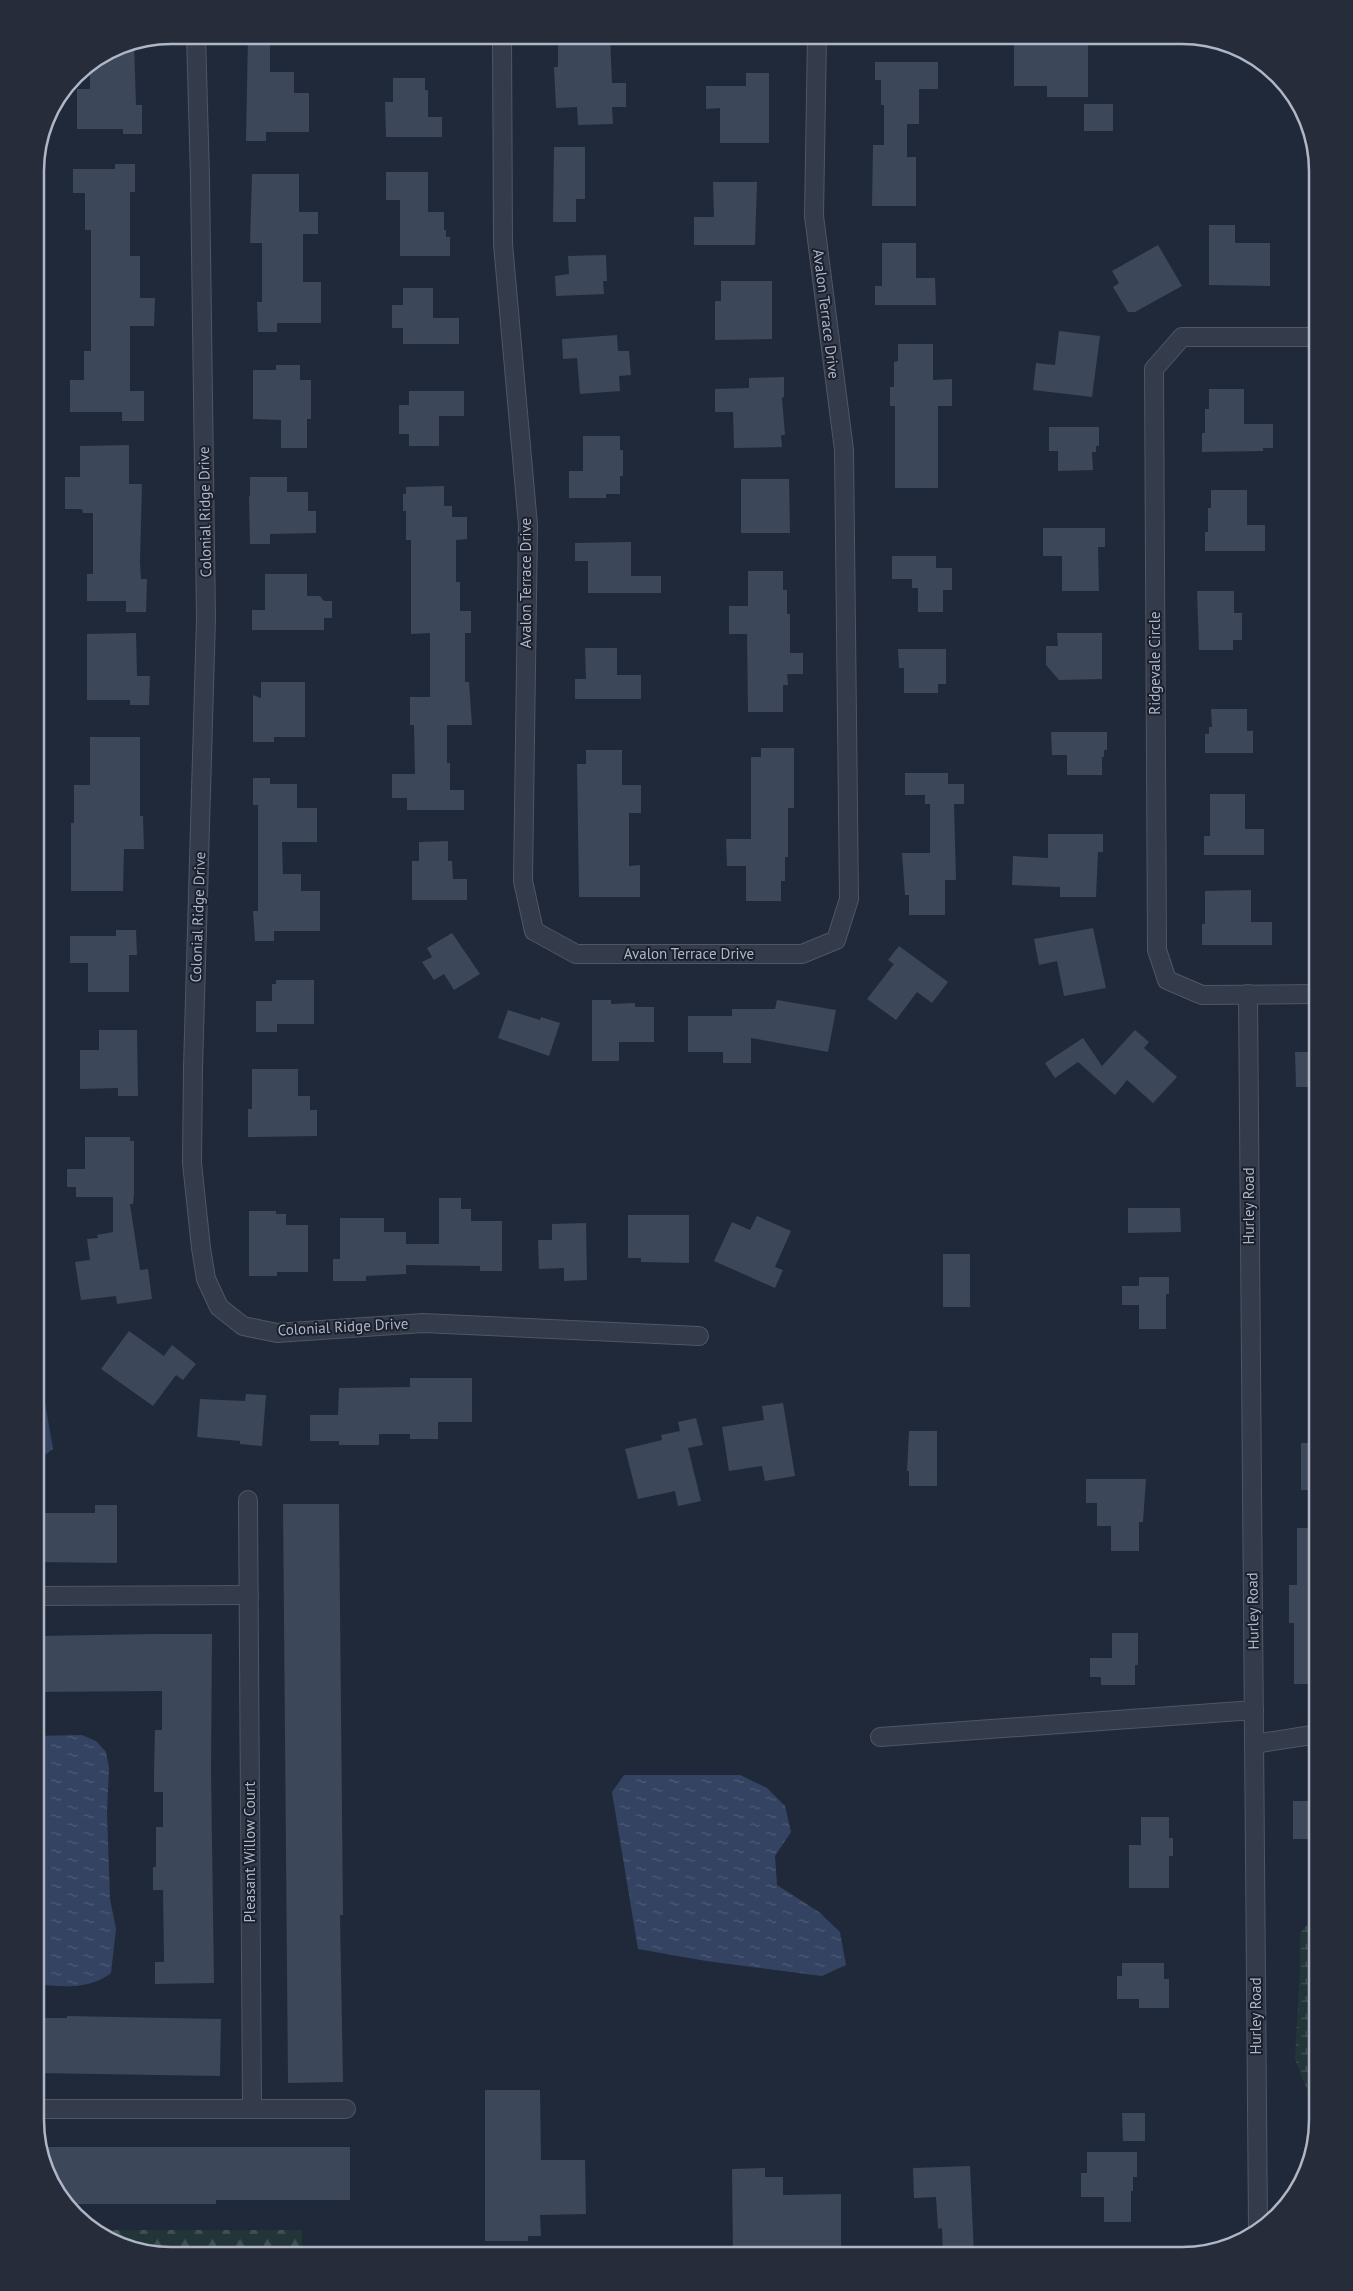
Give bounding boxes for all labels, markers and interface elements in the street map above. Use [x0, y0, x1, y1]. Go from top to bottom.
street label: Avalon Terrace Drive [809, 248, 844, 380]
street label: Colonial Ridge Drive [194, 446, 215, 578]
street label: Avalon Terrace Drive [516, 518, 535, 648]
street label: Ridgevale Circle [1145, 611, 1164, 715]
street label: Colonial Ridge Drive [186, 851, 209, 983]
street label: Avalon Terrace Drive [624, 944, 754, 963]
street label: Hurley Road [1239, 1167, 1258, 1245]
street label: Colonial Ridge Drive [277, 1314, 409, 1339]
street label: Hurley Road [1242, 1572, 1263, 1650]
street label: Pleasant Willow Court [240, 1781, 259, 1923]
street label: Hurley Road [1246, 1977, 1265, 2055]

